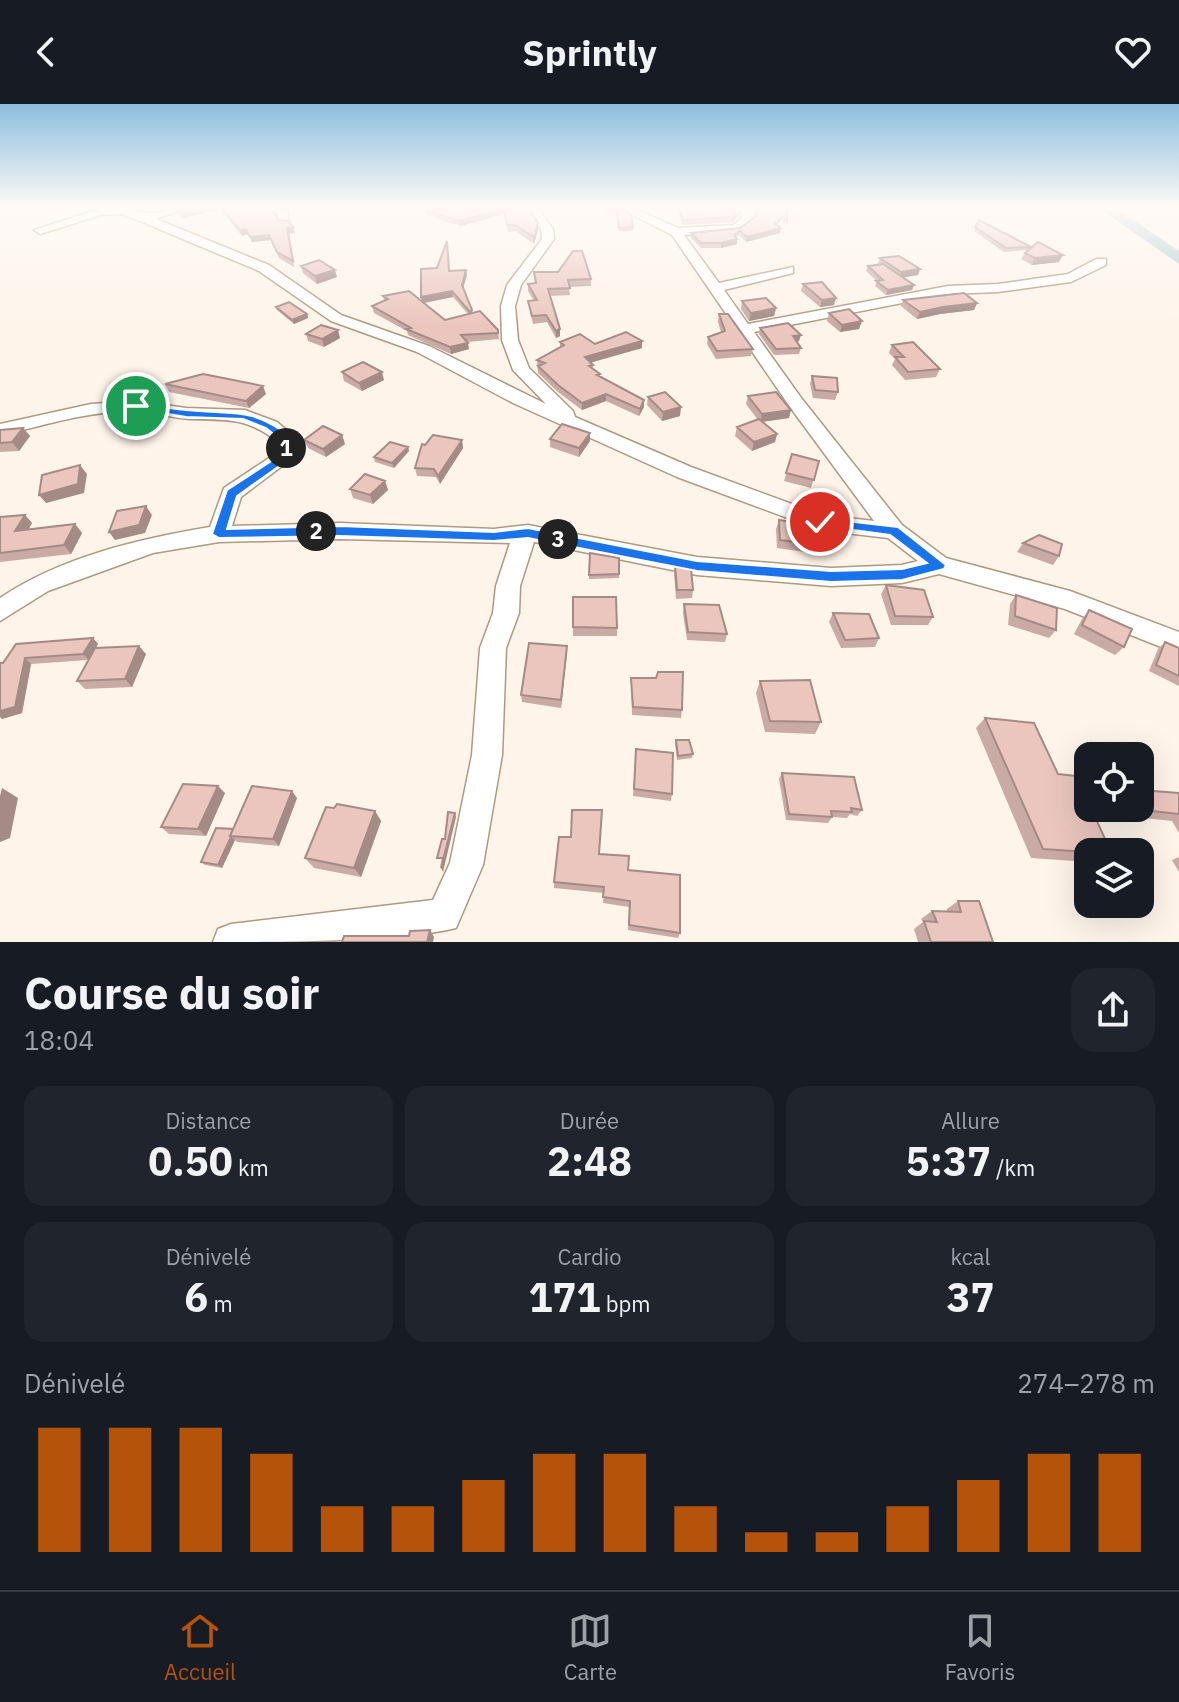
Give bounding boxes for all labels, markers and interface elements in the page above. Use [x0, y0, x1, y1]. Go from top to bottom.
text: Sprintly [522, 29, 657, 76]
icon: back [24, 30, 68, 74]
icon: heart [1111, 30, 1155, 74]
pin [102, 372, 170, 440]
icon: arrive [114, 384, 158, 428]
pin: 1 [266, 428, 306, 468]
text: 1 [279, 433, 293, 462]
pin [786, 488, 854, 556]
icon: check [798, 500, 842, 544]
pin: 2 [296, 511, 336, 551]
text: 2 [309, 516, 323, 545]
pin: 3 [538, 519, 578, 559]
text: 3 [551, 524, 565, 553]
map controls [1074, 742, 1154, 918]
button: locate [1074, 742, 1154, 822]
button: layers [1074, 838, 1154, 918]
text: Course du soir [24, 964, 319, 1021]
button: share [1071, 968, 1155, 1052]
text: 18:04 [24, 1023, 94, 1057]
text: Distance [166, 1106, 251, 1135]
text: Durée [560, 1106, 619, 1135]
text: Allure [941, 1106, 1000, 1135]
text: 0.50 [148, 1135, 233, 1187]
text: 2:48 [547, 1135, 632, 1187]
text: 5:37 [906, 1135, 991, 1187]
text: km [233, 1153, 269, 1182]
text: /km [991, 1153, 1035, 1182]
text: Dénivelé [166, 1242, 251, 1271]
text: Cardio [558, 1242, 621, 1271]
text: kcal [950, 1242, 991, 1271]
text: 6 [184, 1271, 208, 1323]
text: 171 [529, 1271, 601, 1323]
text: 37 [947, 1271, 995, 1323]
text: m [208, 1289, 233, 1318]
text: bpm [601, 1289, 650, 1318]
text: Dénivelé [24, 1366, 125, 1400]
text: 274–278 m [1017, 1366, 1155, 1400]
tab: Accueil [164, 1609, 236, 1686]
tab: Carte [564, 1609, 617, 1686]
tab: Favoris [945, 1609, 1015, 1686]

